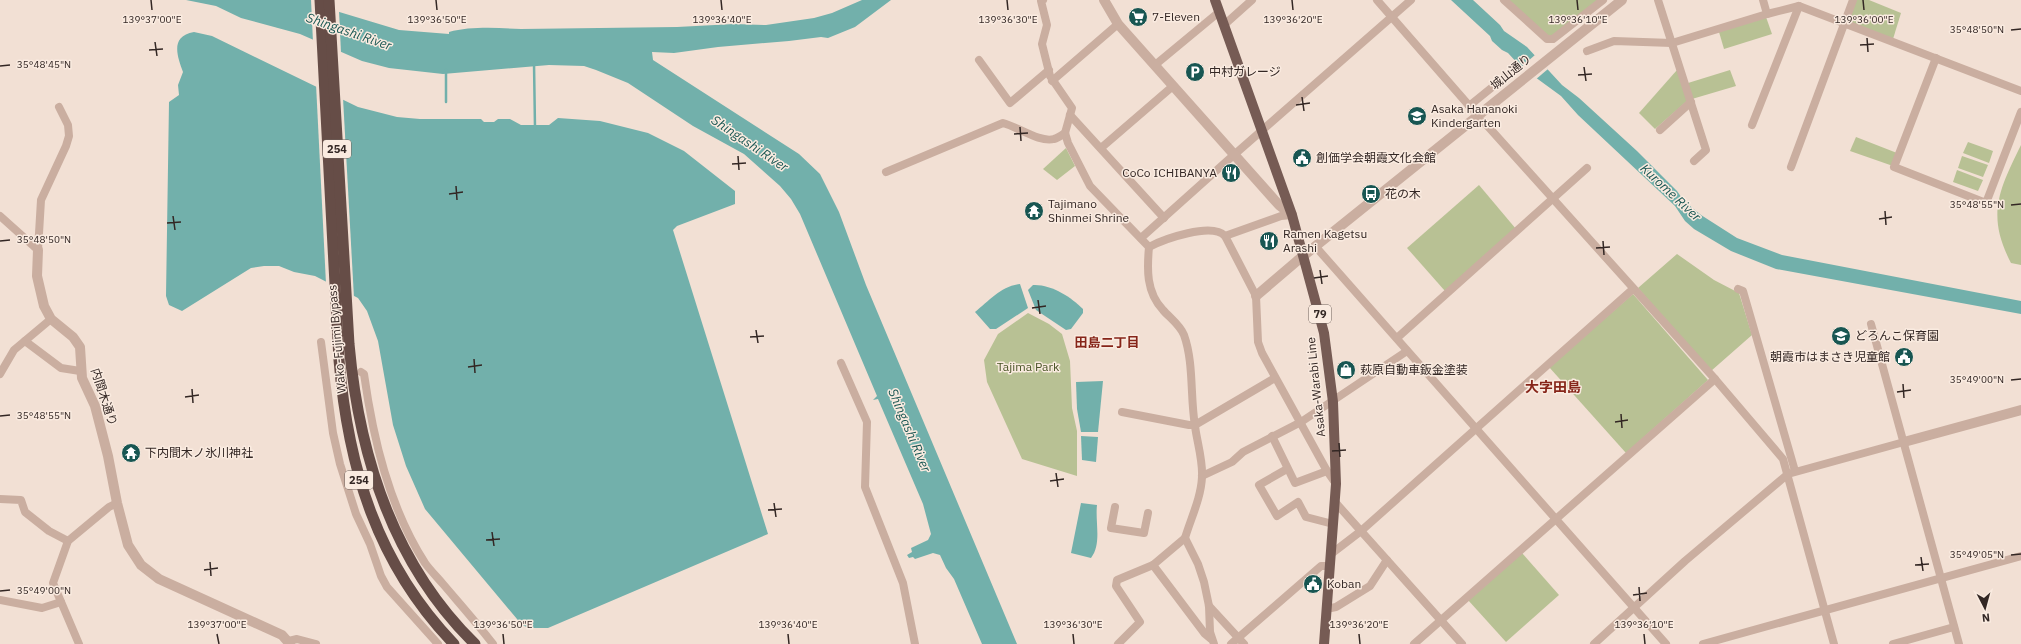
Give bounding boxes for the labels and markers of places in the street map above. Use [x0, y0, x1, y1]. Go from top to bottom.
supermarket icon: 7-Eleven [1127, 6, 1149, 28]
place label: 7-Eleven [1152, 9, 1200, 24]
parking icon: 中村ガレージ [1184, 61, 1206, 83]
place label: 中村ガレージ [1209, 64, 1281, 79]
place label: Asaka Hananoki Kindergarten [1431, 101, 1517, 130]
school or university icon: Asaka Hananoki Kindergarten [1406, 105, 1428, 127]
public building icon: 創価学会朝霞文化会館 [1291, 147, 1313, 169]
place label: 創価学会朝霞文化会館 [1316, 150, 1436, 165]
restaurant icon: CoCo ICHIBANYA [1220, 162, 1242, 184]
place label: CoCo ICHIBANYA [1122, 165, 1217, 180]
bus stop icon: 花の木 [1360, 183, 1382, 205]
place label: 花の木 [1385, 186, 1421, 201]
place label: Tajimano Shinmei Shrine [1048, 196, 1130, 225]
temple icon: Tajimano Shinmei Shrine [1023, 200, 1045, 222]
place label: Ramen Kagetsu Arashi [1283, 226, 1367, 255]
restaurant icon: Ramen Kagetsu Arashi [1258, 230, 1280, 252]
school or university icon: どろんこ保育園 [1830, 325, 1852, 347]
place label: どろんこ保育園 [1855, 328, 1939, 343]
public building icon: 朝霞市はまさき児童館 [1893, 346, 1915, 368]
place label: 朝霞市はまさき児童館 [1770, 349, 1890, 364]
shop icon: 萩原自動車鈑金塗装 [1335, 359, 1357, 381]
place label: 萩原自動車鈑金塗装 [1360, 362, 1468, 377]
temple icon: 下内間木ノ氷川神社 [120, 442, 142, 464]
place label: 下内間木ノ氷川神社 [145, 445, 253, 460]
public building icon: Koban [1302, 573, 1324, 595]
place label: Koban [1327, 576, 1361, 591]

